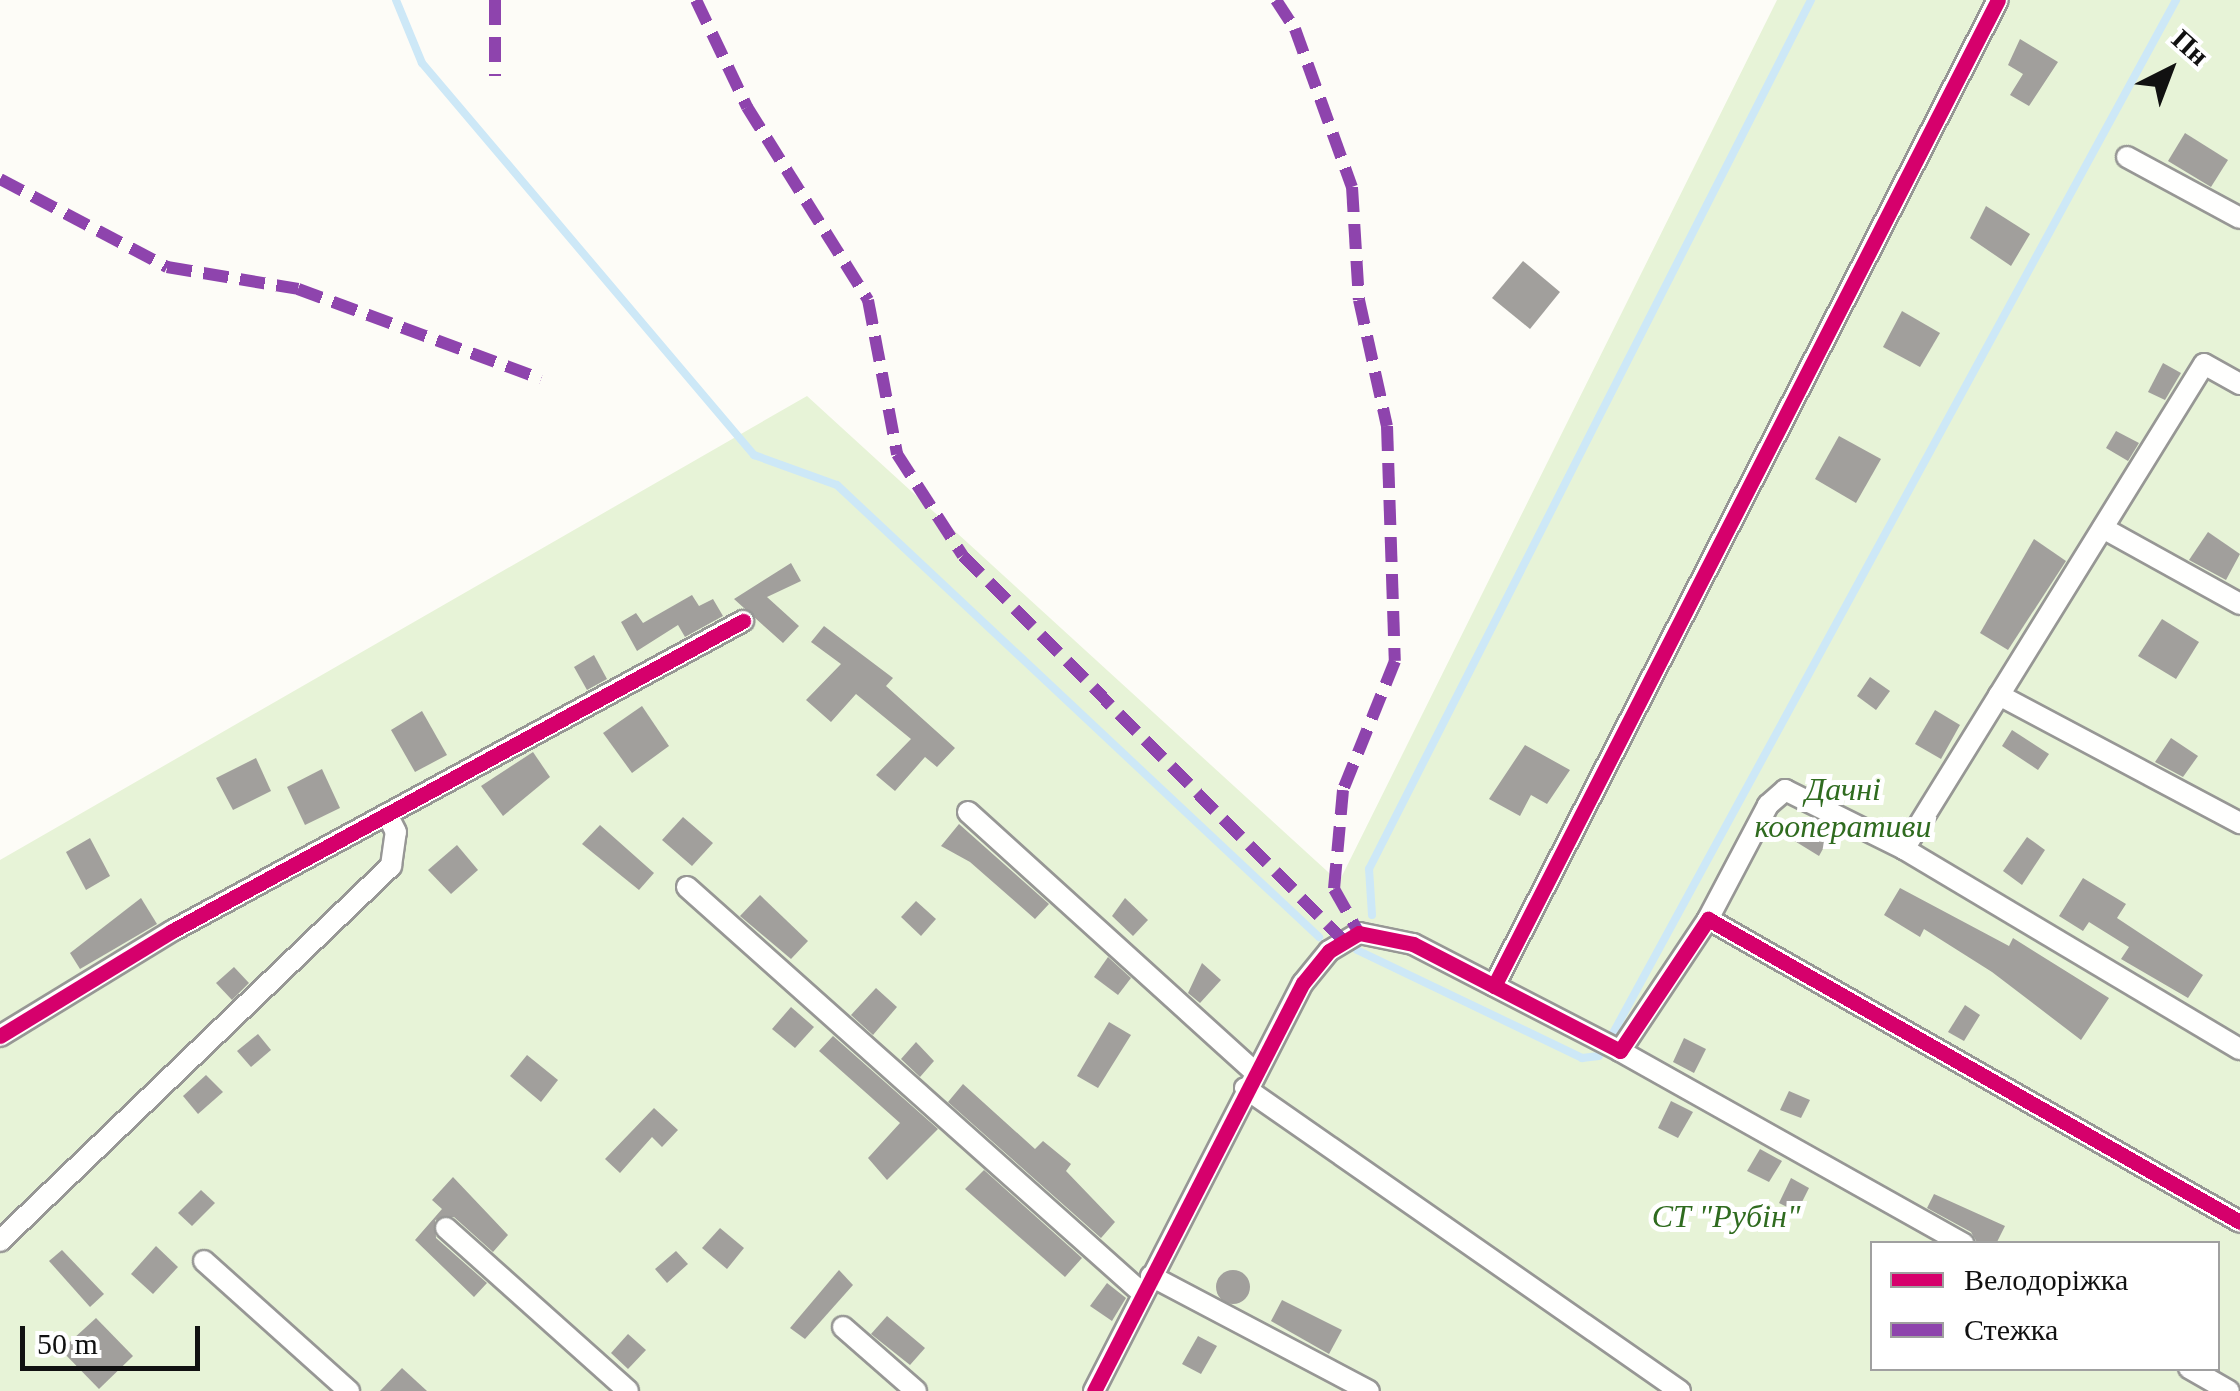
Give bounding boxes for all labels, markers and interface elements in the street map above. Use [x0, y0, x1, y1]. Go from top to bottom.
north arrow [2120, 20, 2220, 120]
text: Пн [2166, 23, 2215, 72]
park label: Дачні кооперативи [1755, 771, 1931, 846]
park label: СТ "Рубін" [1652, 1197, 1800, 1235]
legend [1870, 1241, 2220, 1371]
text: Велодоріжка [1964, 1263, 2128, 1296]
scale bar [25, 1306, 205, 1368]
text: Стежка [1964, 1313, 2058, 1346]
text: 50 m [37, 1327, 98, 1360]

